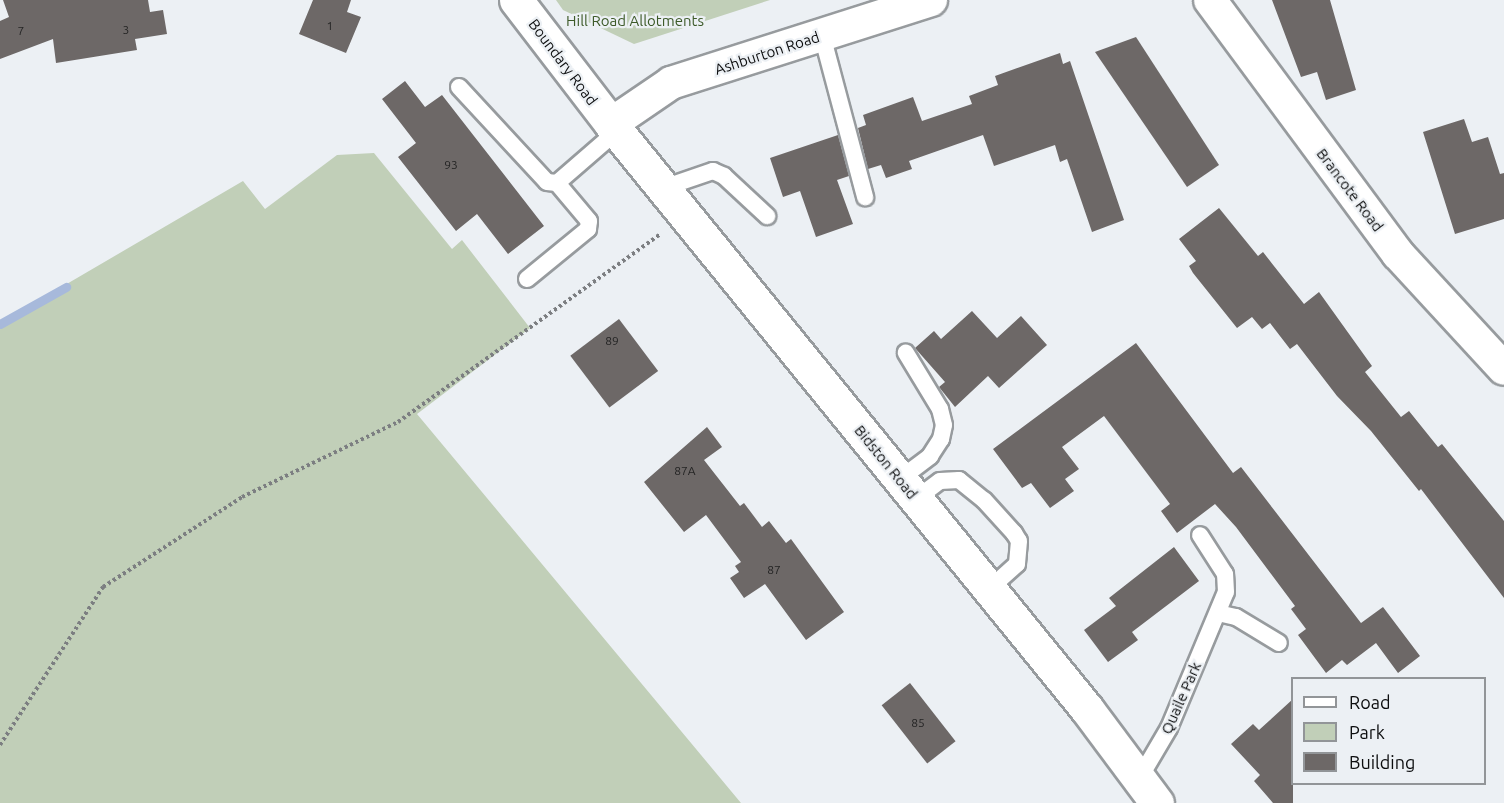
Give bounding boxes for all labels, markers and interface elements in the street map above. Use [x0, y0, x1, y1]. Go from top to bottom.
park label: Hill Road Allotments [566, 12, 704, 30]
street label: Boundary Road [525, 15, 601, 109]
house number: 1 [327, 19, 333, 33]
house number: 3 [123, 23, 129, 37]
house number: 7 [18, 24, 24, 38]
street label: Ashburton Road [712, 28, 822, 78]
street label: Brancote Road [1313, 145, 1387, 235]
house number: 93 [444, 158, 458, 172]
house number: 89 [605, 334, 619, 348]
street label: Bidston Road [851, 421, 921, 503]
house number: 87A [674, 464, 696, 478]
house number: 87 [767, 563, 781, 577]
street label: Quaile Park [1157, 659, 1205, 737]
legend [1291, 677, 1486, 785]
text: Road [1349, 692, 1391, 712]
house number: 85 [911, 716, 925, 730]
text: Park [1349, 722, 1385, 742]
text: Building [1349, 752, 1415, 772]

